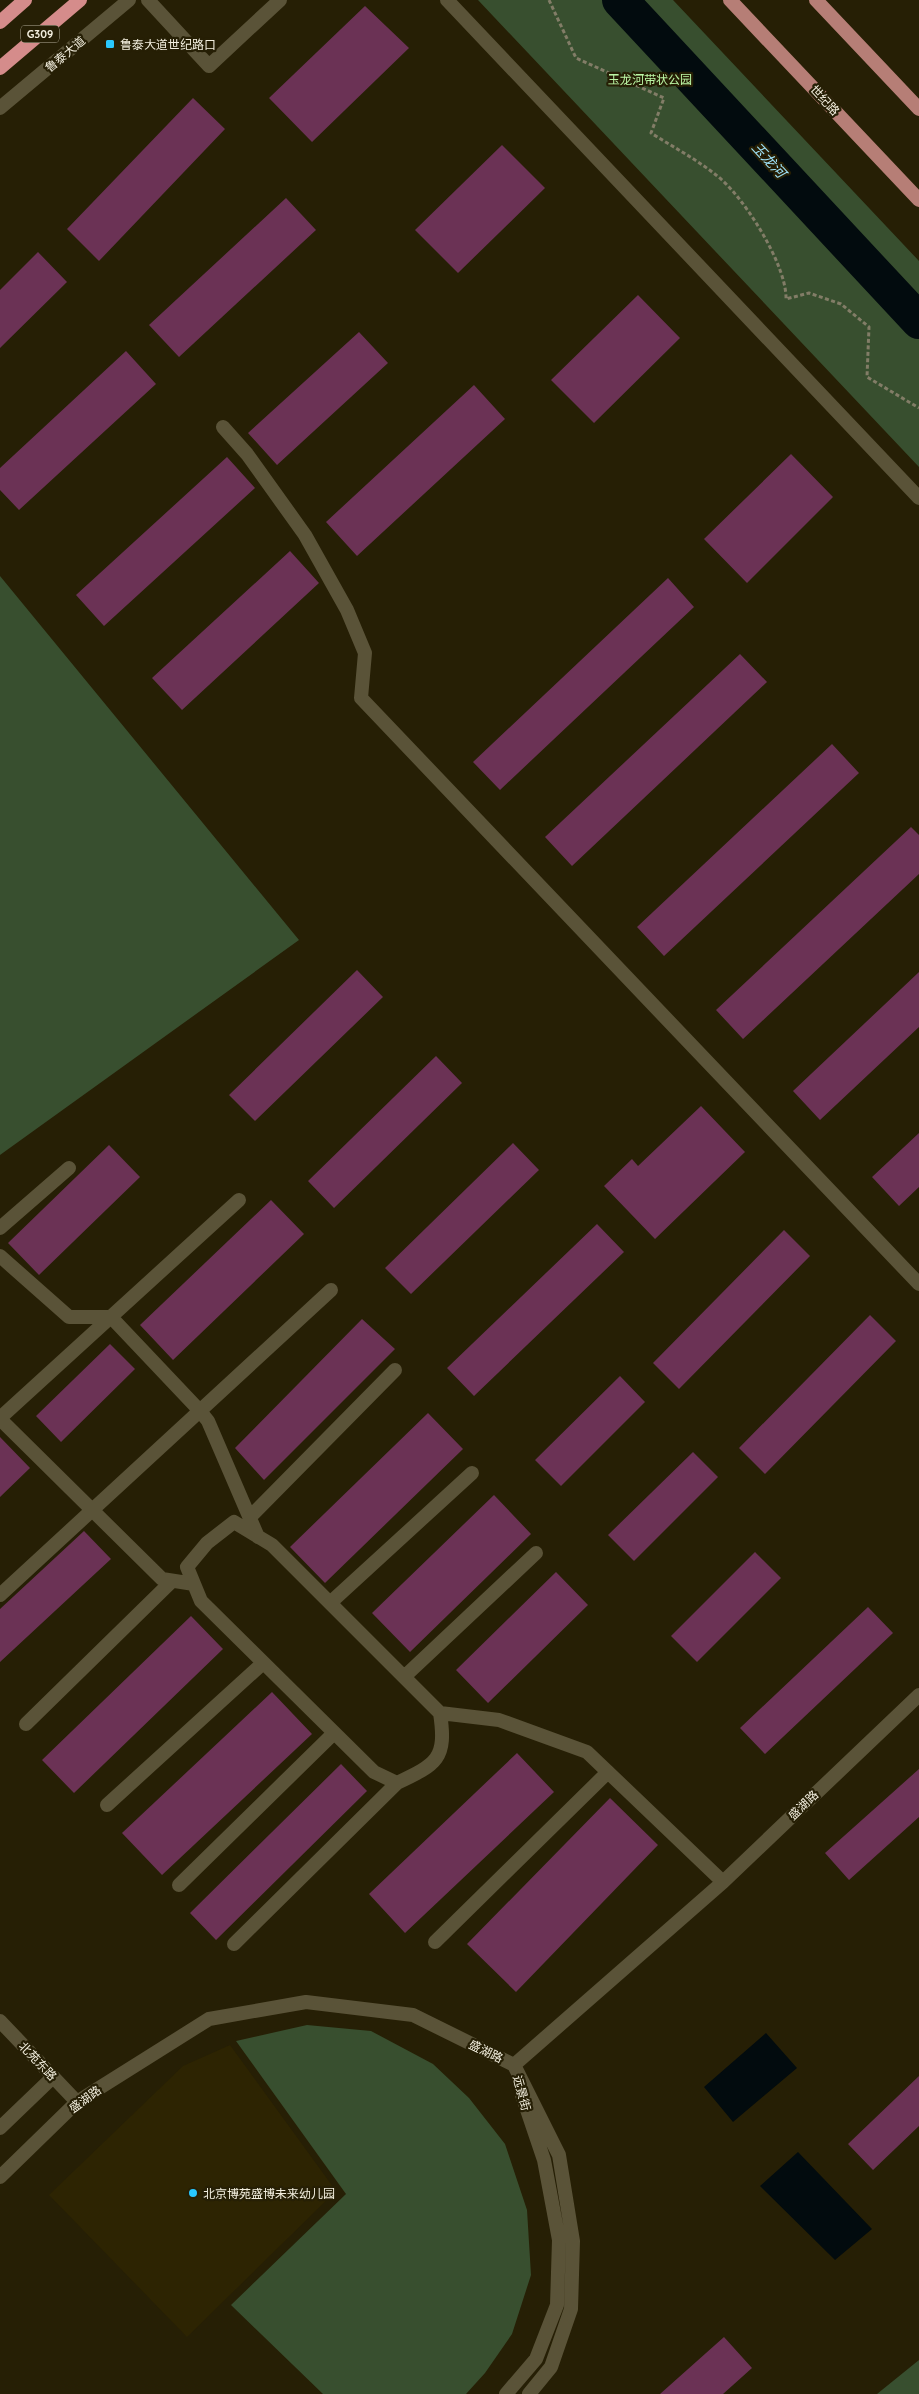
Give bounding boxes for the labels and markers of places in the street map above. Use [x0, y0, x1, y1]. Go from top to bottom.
place label: 鲁泰大道世纪路口 [120, 37, 216, 52]
marker: 鲁泰大道世纪路口 [104, 38, 116, 50]
place label: 北京博苑盛博未来幼儿园 [203, 2186, 335, 2201]
marker: 北京博苑盛博未来幼儿园 [187, 2187, 199, 2199]

